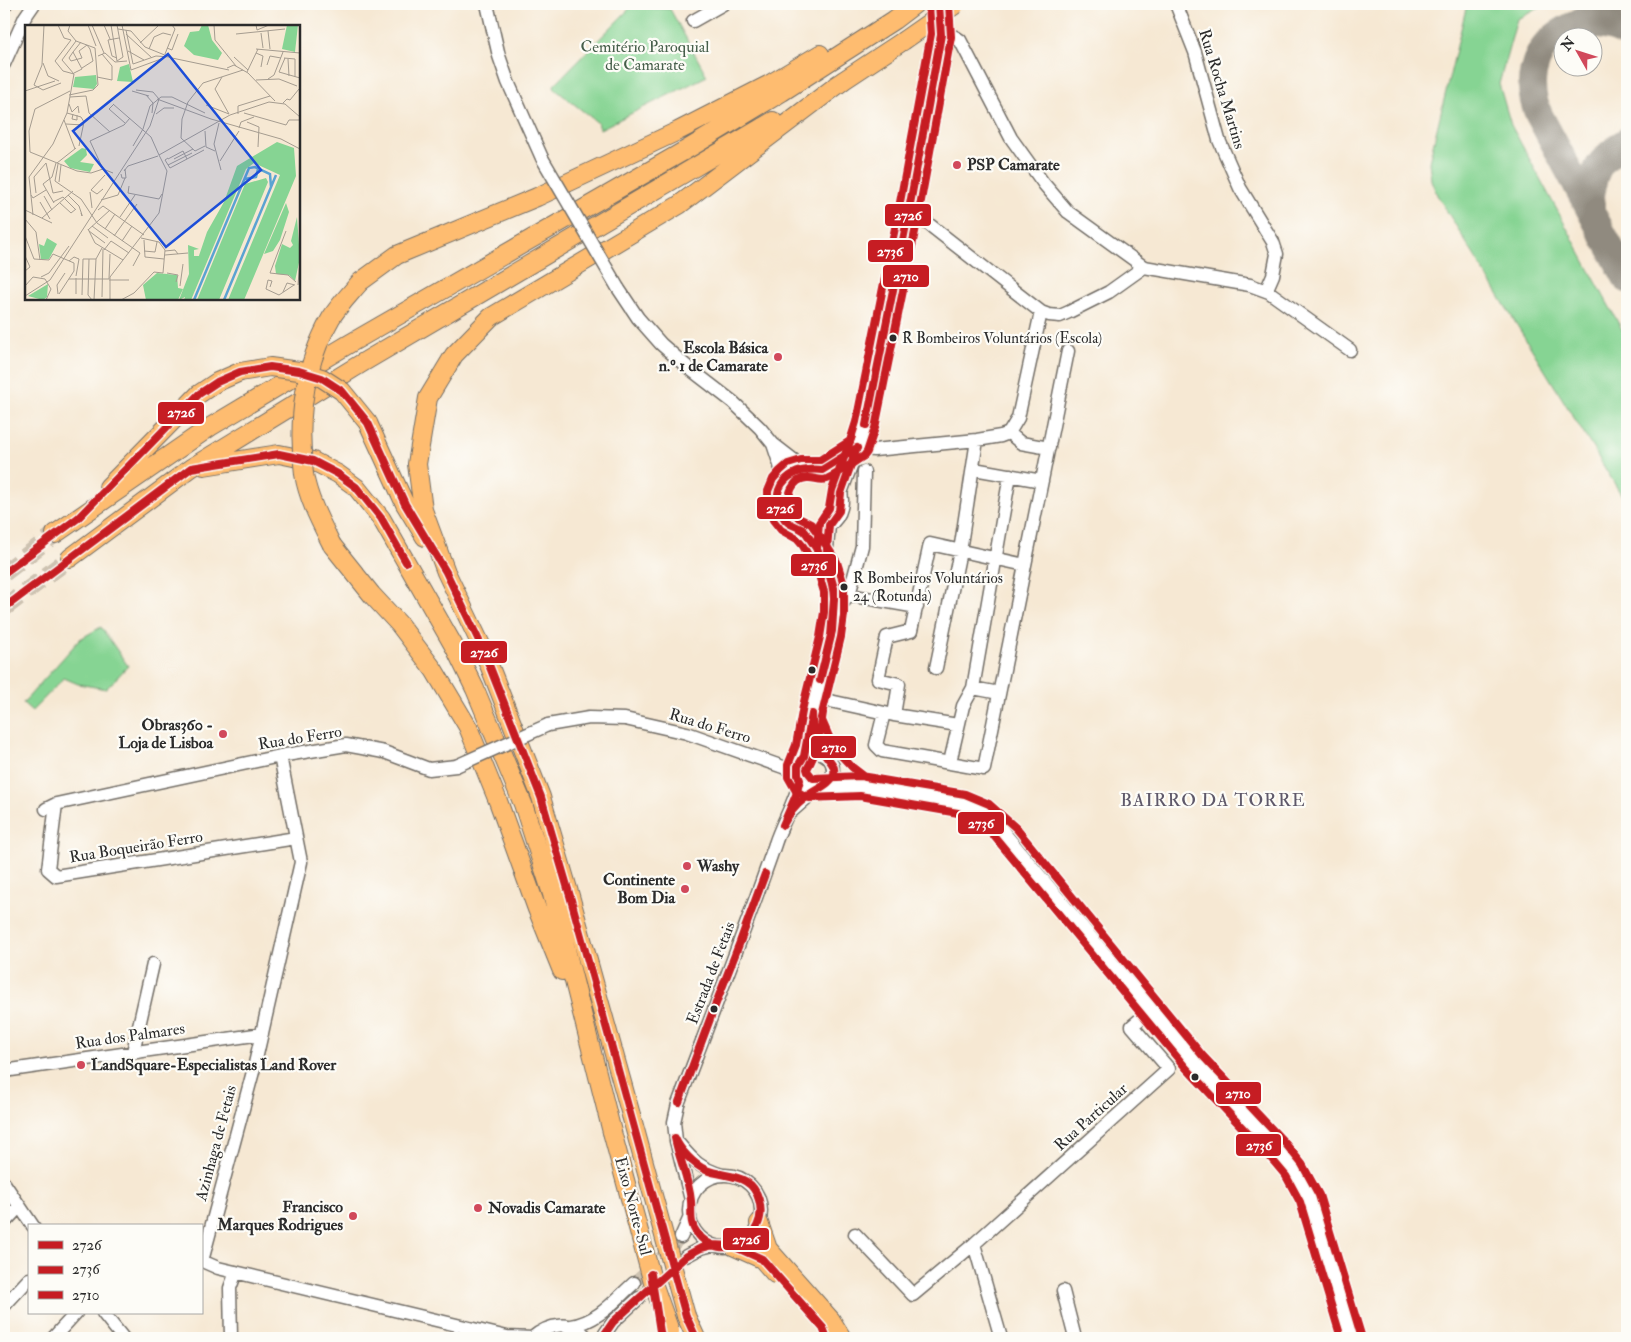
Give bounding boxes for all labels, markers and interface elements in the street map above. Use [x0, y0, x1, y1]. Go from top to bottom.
inset map [25, 25, 300, 300]
street label: Rua Rocha Martins [1194, 27, 1250, 151]
north arrow [1554, 28, 1604, 78]
text: N [1557, 34, 1579, 55]
park label: Cemitério Paroquial de Camarate [581, 37, 709, 75]
place label: PSP Camarate [967, 155, 1060, 175]
marker: PSP Camarate [951, 159, 963, 171]
line badge: 2726 [884, 203, 932, 227]
text: 2726 [894, 207, 923, 224]
line badge: 2736 [867, 239, 914, 263]
text: 2736 [877, 243, 904, 260]
line badge: 2710 [882, 264, 930, 288]
text: 2710 [893, 268, 919, 285]
place label: R Bombeiros Voluntários (Escola) [902, 329, 1102, 348]
marker: R Bombeiros Voluntários (Escola) [888, 333, 898, 343]
place label: Escola Básica n.º 1 de Camarate [658, 338, 768, 376]
marker: Escola Básica n.º 1 de Camarate [772, 351, 784, 363]
line badge: 2726 [157, 401, 205, 425]
text: 2726 [167, 404, 196, 421]
line badge: 2726 [756, 496, 803, 520]
text: 2726 [766, 500, 795, 517]
line badge: 2736 [790, 553, 837, 577]
text: 2736 [801, 557, 828, 574]
place label: R Bombeiros Voluntários 24 (Rotunda) [853, 569, 1003, 606]
marker: R Bombeiros Voluntários 24 (Rotunda) [839, 582, 849, 592]
line badge: 2726 [460, 640, 508, 664]
text: 2726 [470, 644, 499, 661]
unlabelled marker [807, 665, 817, 675]
street label: Rua do Ferro [667, 704, 754, 748]
place label: Obras360 - Loja de Lisboa [119, 715, 213, 753]
street label: Rua do Ferro [257, 721, 344, 754]
marker: Obras360 - Loja de Lisboa [217, 728, 229, 740]
line badge: 2710 [810, 735, 857, 759]
text: 2710 [821, 739, 847, 756]
district label: BAIRRO DA TORRE [1120, 789, 1306, 812]
line badge: 2736 [957, 811, 1005, 835]
text: 2736 [968, 815, 995, 832]
street label: Rua Boqueirão Ferro [68, 827, 204, 867]
place label: Washy [696, 856, 740, 877]
marker: Washy [681, 860, 693, 872]
place label: Continente Bom Dia [603, 870, 675, 908]
marker: Continente Bom Dia [679, 883, 691, 895]
street label: Estrada de Fetais [682, 919, 740, 1027]
unlabelled marker [709, 1004, 719, 1014]
street label: Rua dos Palmares [74, 1018, 186, 1054]
place label: LandSquare-Especialistas Land Rover [91, 1055, 337, 1076]
marker: LandSquare-Especialistas Land Rover [75, 1059, 87, 1071]
unlabelled marker [1190, 1072, 1200, 1082]
street label: Rua Particular [1050, 1079, 1132, 1155]
line badge: 2710 [1215, 1081, 1262, 1105]
street label: Azinhaga de Fetais [191, 1083, 241, 1204]
text: 2710 [1225, 1085, 1251, 1102]
line badge: 2736 [1235, 1133, 1282, 1157]
text: 2736 [1246, 1137, 1273, 1154]
street label: Eixo Norte-Sul [610, 1155, 656, 1257]
place label: Francisco Marques Rodrigues [216, 1197, 344, 1236]
place label: Novadis Camarate [487, 1198, 606, 1218]
marker: Novadis Camarate [472, 1202, 484, 1214]
marker: Francisco Marques Rodrigues [347, 1210, 359, 1222]
legend [28, 1224, 202, 1314]
line badge: 2726 [722, 1227, 770, 1251]
text: 2726 [732, 1231, 761, 1248]
text: 2726 [72, 1236, 103, 1255]
text: 2736 [72, 1260, 101, 1279]
text: 2710 [72, 1286, 99, 1305]

